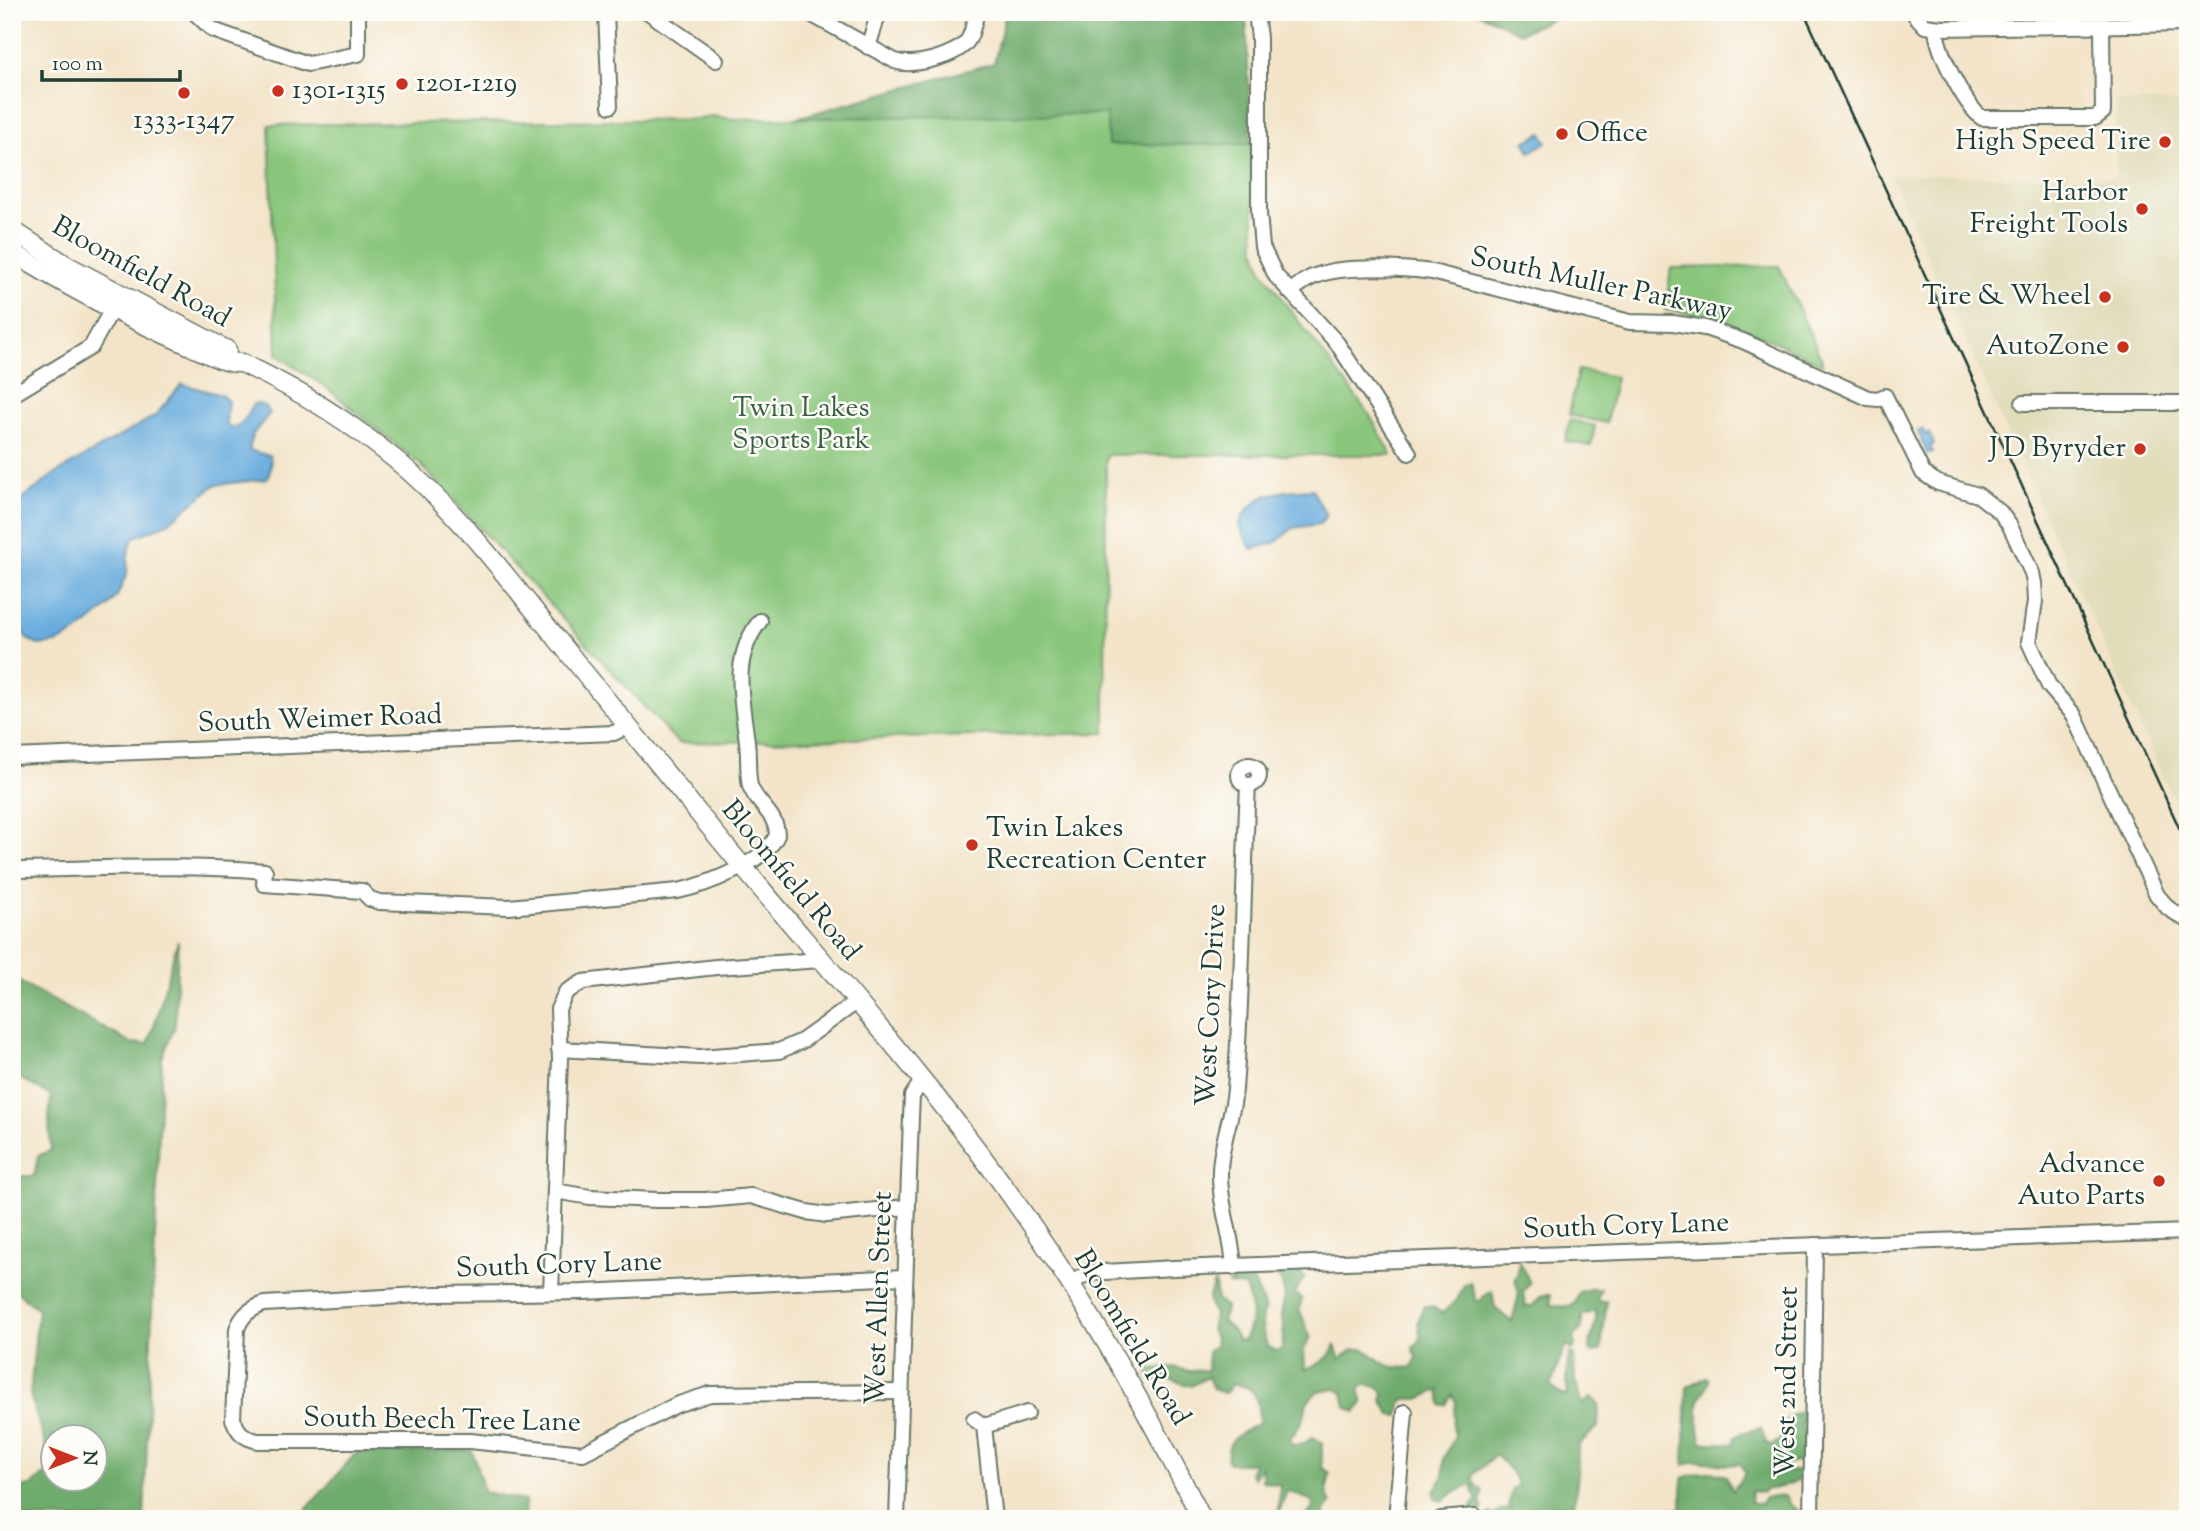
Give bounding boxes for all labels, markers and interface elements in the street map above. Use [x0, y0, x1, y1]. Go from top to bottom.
scale bar [42, 38, 180, 82]
text: 100 m [52, 50, 103, 80]
place label: 1201-1219 [416, 64, 517, 104]
place label: 1301-1315 [292, 71, 386, 111]
marker: 1201-1219 [394, 76, 410, 92]
marker: 1301-1315 [270, 83, 286, 99]
marker: 1333-1347 [176, 85, 192, 101]
place label: 1333-1347 [133, 101, 235, 141]
place label: Office [1576, 114, 1648, 154]
place label: High Speed Tire [1955, 122, 2151, 162]
marker: Office [1554, 126, 1570, 142]
marker: High Speed Tire [2157, 134, 2173, 150]
place label: Harbor Freight Tools [1970, 173, 2128, 245]
marker: Harbor Freight Tools [2134, 201, 2150, 217]
street label: Bloomfield Road [44, 207, 238, 339]
street label: South Muller Parkway [1466, 238, 1736, 332]
place label: Tire & Wheel [1922, 277, 2091, 317]
marker: Tire & Wheel [2097, 289, 2113, 305]
place label: AutoZone [1986, 327, 2109, 367]
marker: AutoZone [2115, 339, 2131, 355]
park label: Twin Lakes Sports Park [732, 389, 870, 461]
place label: J D Byryder [1987, 429, 2126, 469]
marker: J D Byryder [2132, 441, 2148, 457]
street label: South Weimer Road [197, 696, 443, 744]
street label: Bloomfield Road [711, 792, 869, 970]
place label: Twin Lakes Recreation Center [986, 809, 1207, 881]
marker: Twin Lakes Recreation Center [964, 837, 980, 853]
street label: West Cory Drive [1187, 903, 1237, 1107]
place label: Advance Auto Parts [2017, 1145, 2145, 1217]
marker: Advance Auto Parts [2151, 1173, 2167, 1189]
street label: West Allen Street [856, 1190, 904, 1406]
street label: South Cory Lane [1522, 1203, 1730, 1251]
street label: South Cory Lane [455, 1242, 663, 1290]
street label: Bloomfield Road [1063, 1242, 1200, 1434]
street label: West 2nd Street [1766, 1286, 1810, 1478]
street label: South Beech Tree Lane [303, 1399, 581, 1443]
north arrow [38, 1422, 108, 1492]
text: N [75, 1450, 102, 1466]

